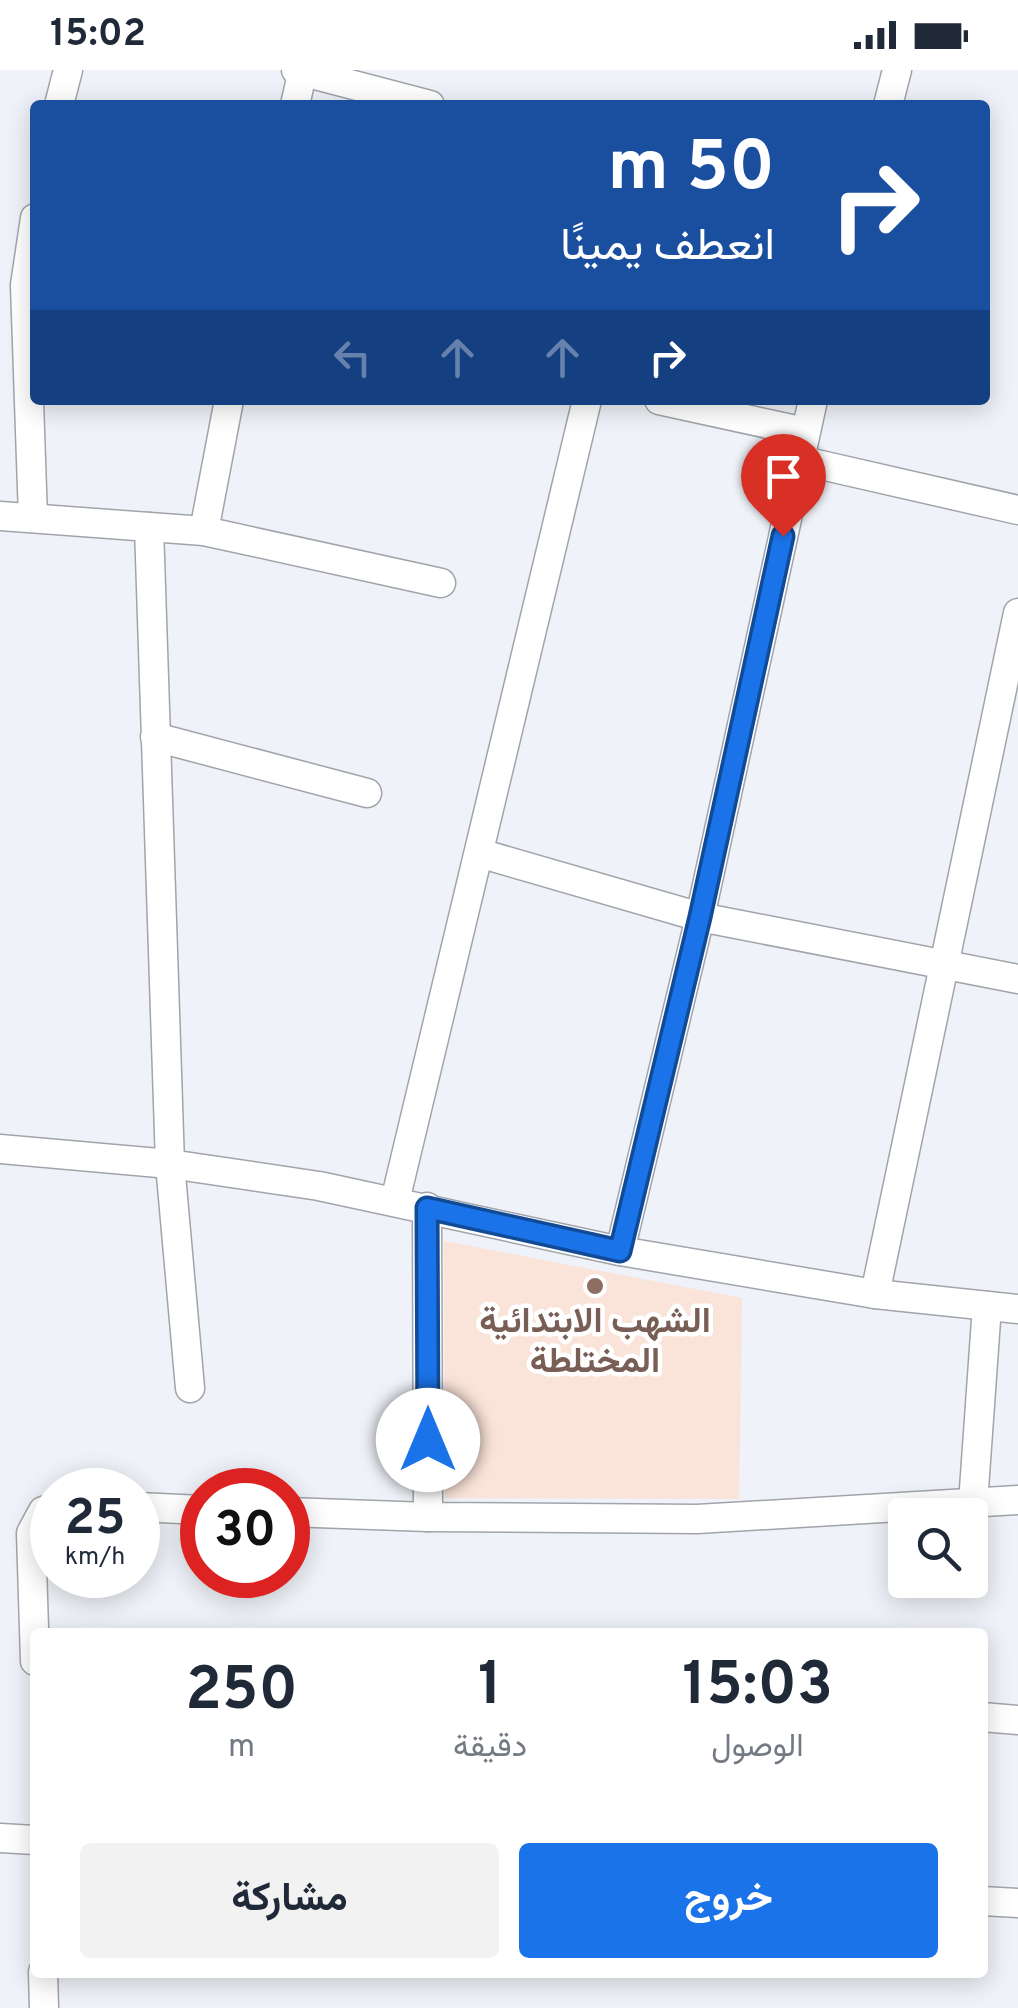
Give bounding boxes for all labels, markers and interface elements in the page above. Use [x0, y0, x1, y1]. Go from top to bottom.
text: 15:02 [50, 11, 146, 60]
text: 50 m [608, 126, 775, 215]
icon: right [810, 140, 940, 270]
text: انعطف يمينًا [560, 219, 775, 276]
icon: left [325, 330, 380, 385]
icon: ahead [430, 330, 485, 385]
icon: ahead [535, 330, 590, 385]
icon: right [640, 330, 695, 385]
pin [741, 434, 826, 537]
icon: arrive [756, 449, 811, 504]
marker: الشهب الابتدائية المختلطة [584, 1275, 606, 1297]
place label: الشهب الابتدائية المختلطة [479, 1301, 711, 1385]
position arrow [376, 1388, 480, 1492]
speed limit sign: 30 [180, 1468, 310, 1598]
text: 25 [64, 1489, 126, 1552]
map controls [888, 1498, 988, 1598]
button: search [888, 1498, 988, 1598]
text: km/h [65, 1542, 125, 1574]
text: 1 [478, 1650, 502, 1726]
text: 15:03 [682, 1650, 833, 1726]
text: 250 [185, 1655, 298, 1731]
text: m [228, 1728, 255, 1768]
text: دقيقة [453, 1728, 527, 1768]
text: الوصول [711, 1728, 804, 1768]
button: مشاركة [80, 1843, 499, 1958]
button: خروج [519, 1843, 938, 1958]

